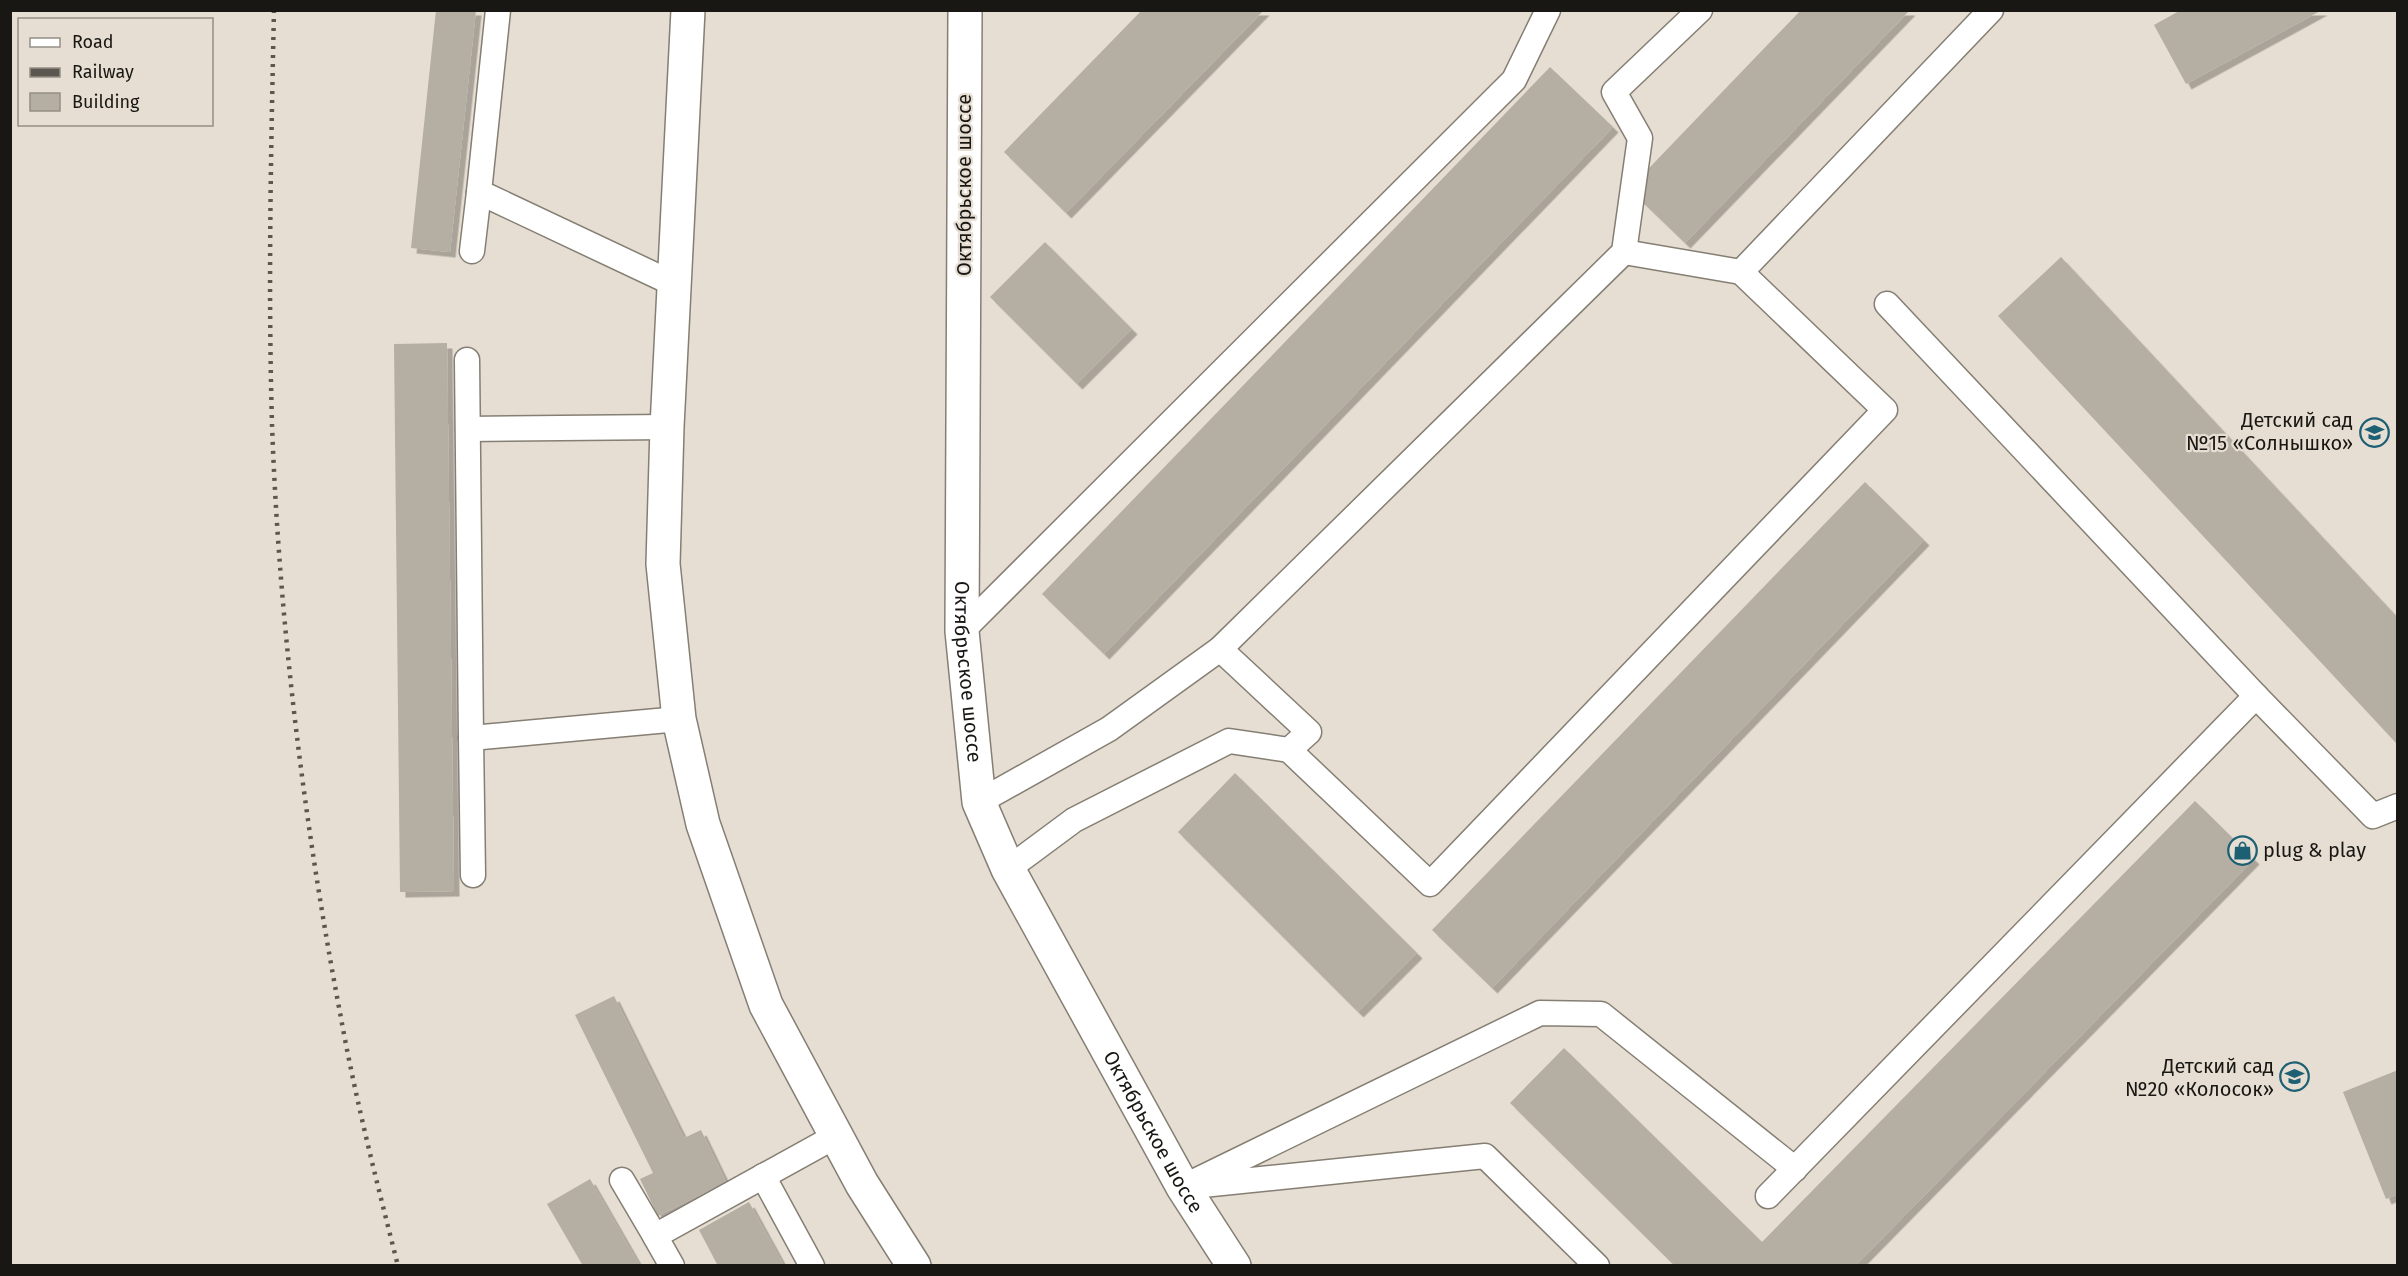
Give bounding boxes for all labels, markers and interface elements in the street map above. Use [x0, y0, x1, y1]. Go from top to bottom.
legend [18, 18, 213, 126]
text: Road [72, 31, 114, 53]
text: Railway [72, 61, 134, 83]
text: Building [72, 91, 140, 113]
street label: Октябрьское шоссе [952, 94, 976, 276]
place label: Детский сад №15 «Солнышко» [2186, 408, 2353, 455]
school or university icon: Детский сад №15 «Солнышко» [2358, 416, 2390, 448]
street label: Октябрьское шоссе [950, 581, 987, 764]
shop icon: plug & play [2226, 834, 2258, 866]
place label: plug & play [2263, 838, 2366, 862]
street label: Октябрьское шоссе [1098, 1046, 1208, 1217]
place label: Детский сад №20 «Колосок» [2125, 1054, 2274, 1101]
school or university icon: Детский сад №20 «Колосок» [2279, 1061, 2311, 1093]

